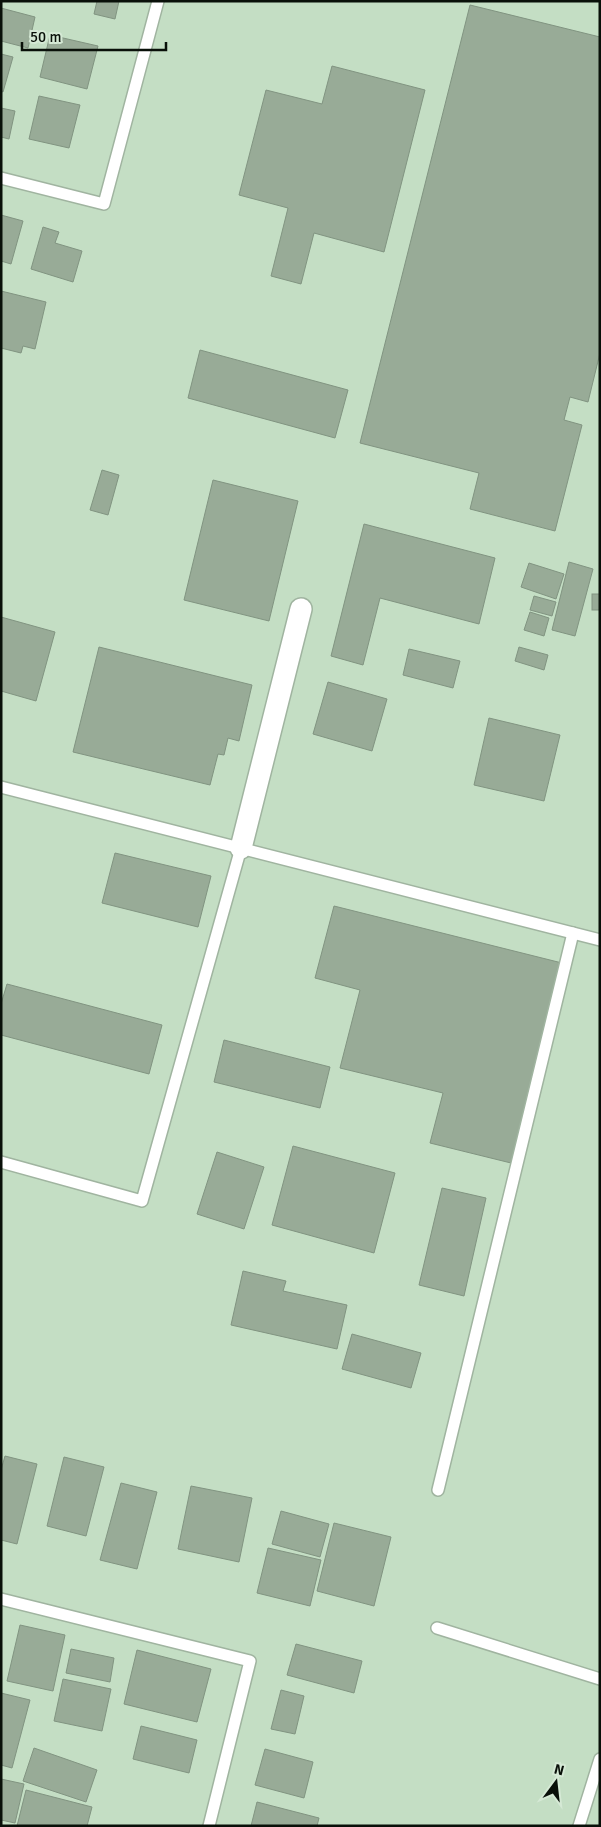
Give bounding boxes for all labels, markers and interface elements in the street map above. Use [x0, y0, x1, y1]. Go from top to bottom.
scale bar [22, 20, 166, 52]
text: 50 m [30, 28, 61, 46]
north arrow [531, 1757, 581, 1807]
text: N [552, 1760, 566, 1779]

